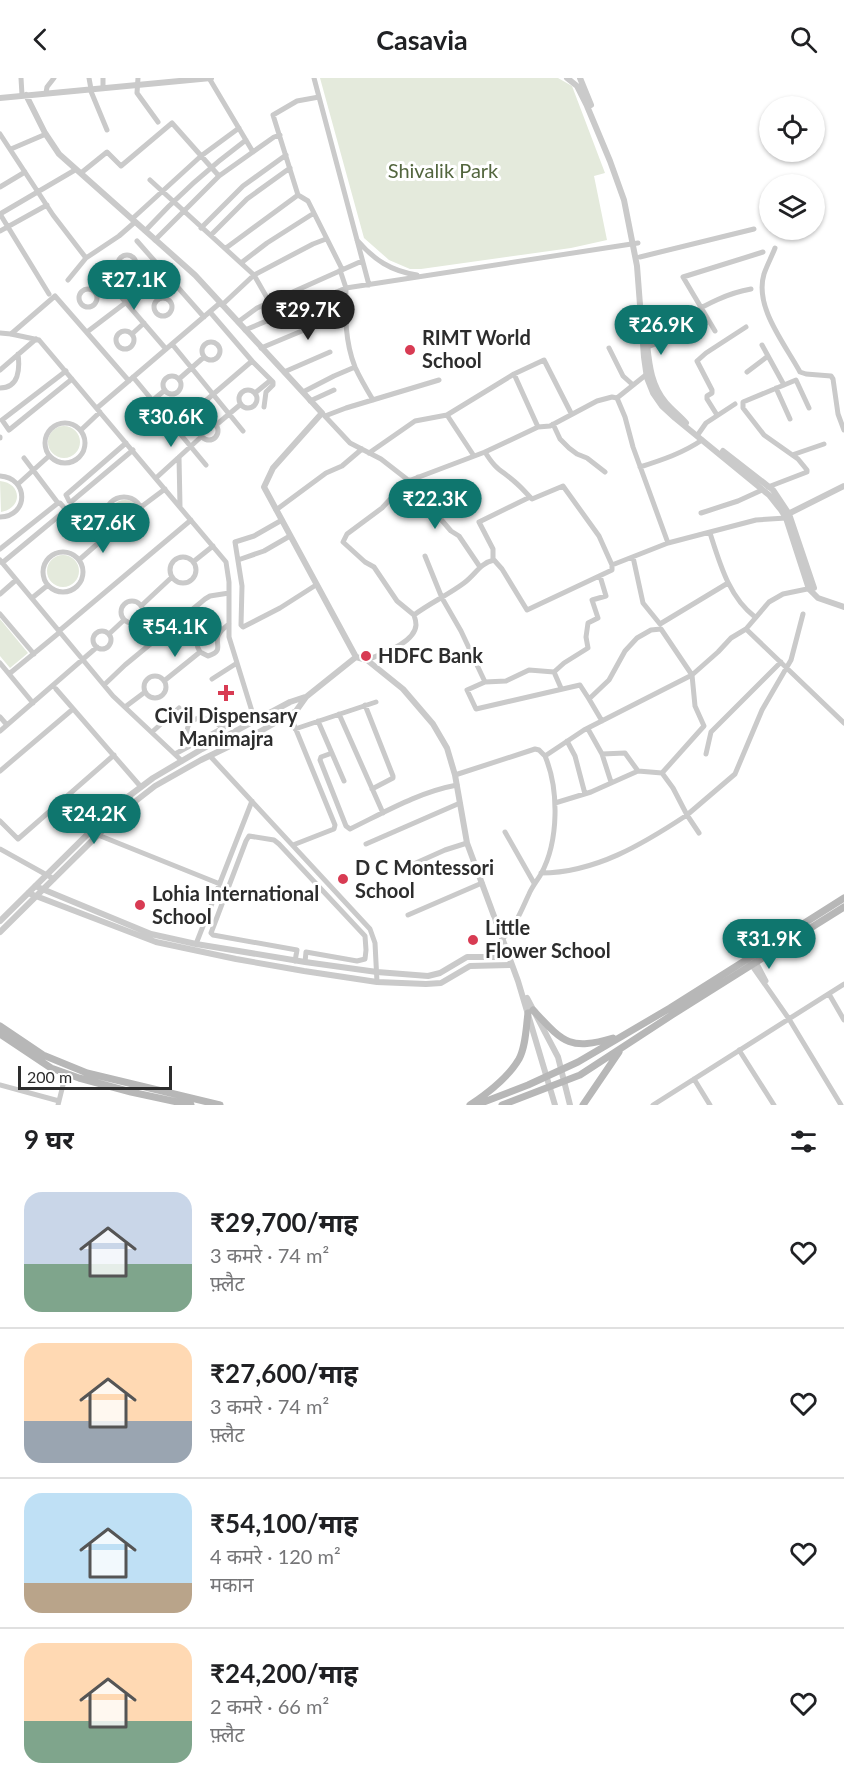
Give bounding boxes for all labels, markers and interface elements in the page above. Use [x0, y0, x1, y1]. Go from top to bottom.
icon: back [24, 23, 57, 56]
text: Casavia [376, 23, 468, 56]
icon: search [787, 23, 820, 56]
map controls [759, 96, 825, 240]
button: locate [759, 96, 825, 162]
park label: Shivalik Park [388, 158, 499, 182]
button: layers [759, 174, 825, 240]
pin: ₹27.1K [85, 260, 183, 311]
text: ₹27.1K [102, 267, 166, 291]
pin: ₹29.7K [259, 290, 357, 341]
text: ₹29.7K [276, 297, 340, 321]
pin: ₹26.9K [612, 305, 710, 356]
text: ₹26.9K [629, 312, 693, 336]
place label: RIMT World School [422, 325, 531, 372]
marker: RIMT World School [403, 343, 417, 357]
pin: ₹30.6K [122, 397, 220, 448]
text: ₹30.6K [139, 404, 203, 428]
pin: ₹22.3K [386, 479, 484, 530]
text: ₹22.3K [403, 486, 467, 510]
pin: ₹27.6K [54, 503, 152, 554]
text: ₹27.6K [71, 510, 135, 534]
pin: ₹54.1K [126, 607, 224, 658]
text: ₹54.1K [143, 614, 207, 638]
place label: HDFC Bank [378, 643, 483, 667]
marker: HDFC Bank [359, 649, 373, 663]
marker: Civil Dispensary Manimajra [217, 684, 235, 702]
place label: Civil Dispensary Manimajra [155, 703, 298, 750]
pin: ₹24.2K [45, 794, 143, 845]
text: ₹24.2K [62, 801, 126, 825]
place label: D C Montessori School [355, 855, 494, 902]
marker: D C Montessori School [336, 872, 350, 886]
place label: Lohia International School [152, 881, 319, 928]
marker: Lohia International School [133, 898, 147, 912]
place label: Little Flower School [485, 915, 611, 962]
pin: ₹31.9K [720, 919, 818, 970]
text: ₹31.9K [737, 926, 801, 950]
marker: Little Flower School [466, 933, 480, 947]
scale bar [18, 1063, 172, 1091]
text: 200 m [27, 1067, 72, 1086]
text: 9 घर [24, 1123, 74, 1155]
icon: filters [787, 1125, 820, 1158]
text: ₹29,700/माह [210, 1206, 358, 1238]
icon: home [72, 1216, 144, 1288]
icon: heart [787, 1236, 820, 1269]
text: 3 कमरे · 74 m² [210, 1243, 329, 1267]
text: फ़्लैट [210, 1271, 245, 1295]
text: ₹27,600/माह [210, 1357, 358, 1389]
icon: home [72, 1367, 144, 1439]
icon: heart [787, 1387, 820, 1420]
text: 3 कमरे · 74 m² [210, 1394, 329, 1418]
text: फ़्लैट [210, 1422, 245, 1446]
text: ₹54,100/माह [210, 1507, 358, 1539]
icon: home [72, 1517, 144, 1589]
icon: heart [787, 1537, 820, 1570]
text: 4 कमरे · 120 m² [210, 1544, 341, 1568]
text: मकान [210, 1572, 254, 1596]
text: ₹24,200/माह [210, 1657, 358, 1689]
icon: home [72, 1667, 144, 1739]
icon: heart [787, 1687, 820, 1720]
text: 2 कमरे · 66 m² [210, 1694, 329, 1718]
text: फ़्लैट [210, 1722, 245, 1746]

